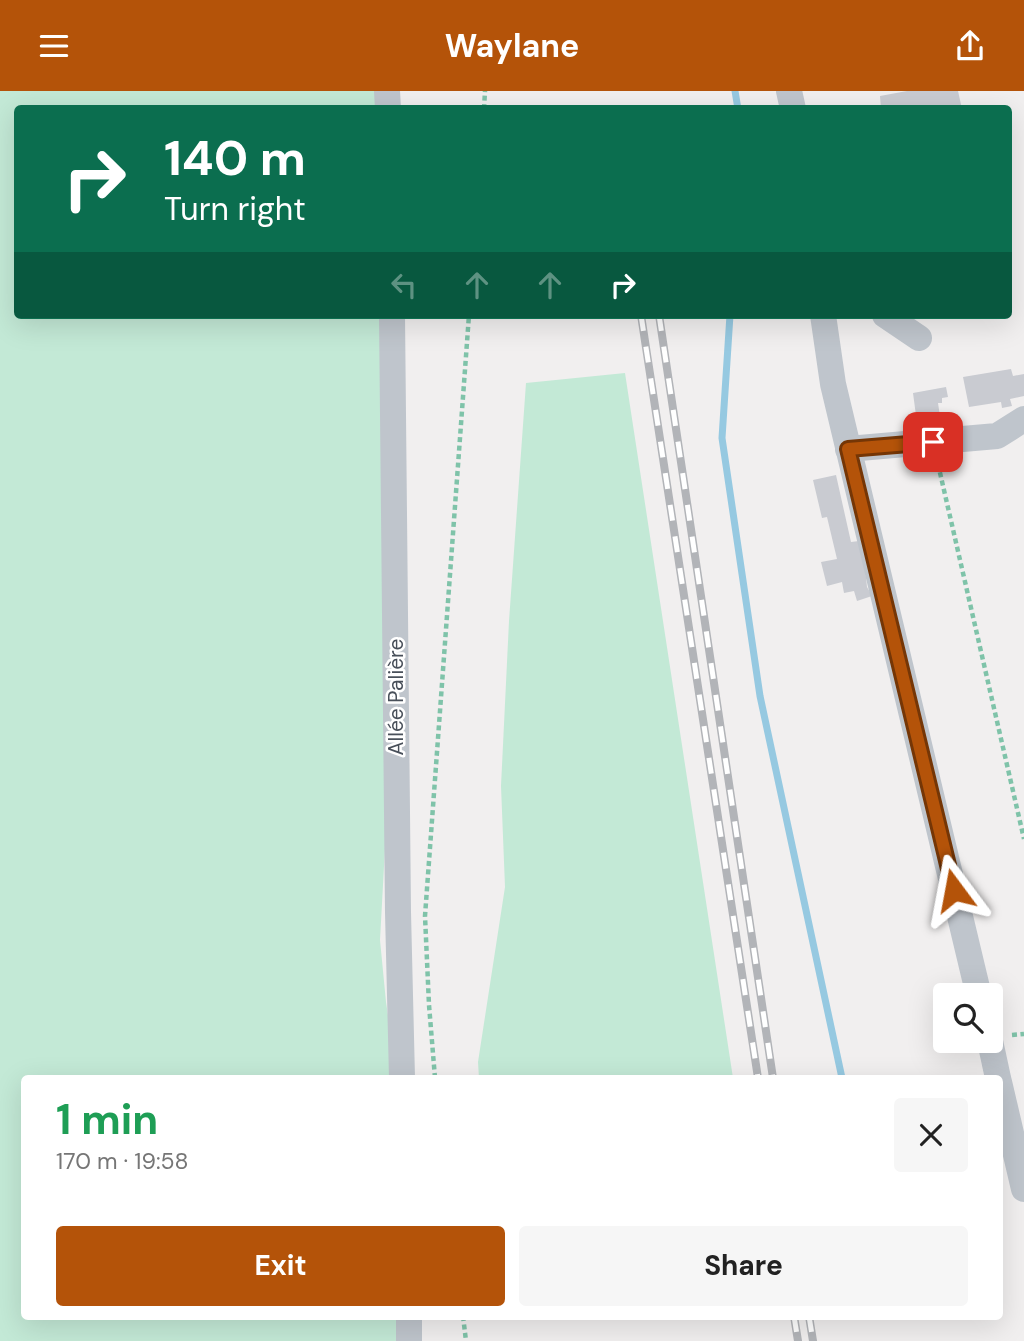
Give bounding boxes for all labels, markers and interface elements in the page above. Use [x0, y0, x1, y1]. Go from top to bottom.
text: Waylane [445, 25, 579, 67]
icon: menu [35, 27, 73, 65]
icon: share [951, 27, 989, 65]
text: 140 m [164, 126, 306, 190]
icon: right [49, 133, 140, 224]
text: Turn right [164, 188, 306, 230]
icon: left [385, 266, 423, 304]
icon: ahead [458, 266, 496, 304]
icon: ahead [531, 266, 569, 304]
icon: right [604, 266, 642, 304]
pin [903, 412, 963, 472]
icon: arrive [914, 423, 952, 461]
street label: Allée Palière [382, 639, 410, 755]
position arrow [917, 853, 991, 927]
map controls [933, 983, 1003, 1053]
button: search [933, 983, 1003, 1053]
text: 1 min [56, 1092, 158, 1147]
button: close [894, 1098, 968, 1172]
text: 170 m · 19:58 [56, 1146, 189, 1176]
button: Exit [56, 1226, 505, 1306]
button: Share [519, 1226, 968, 1306]

